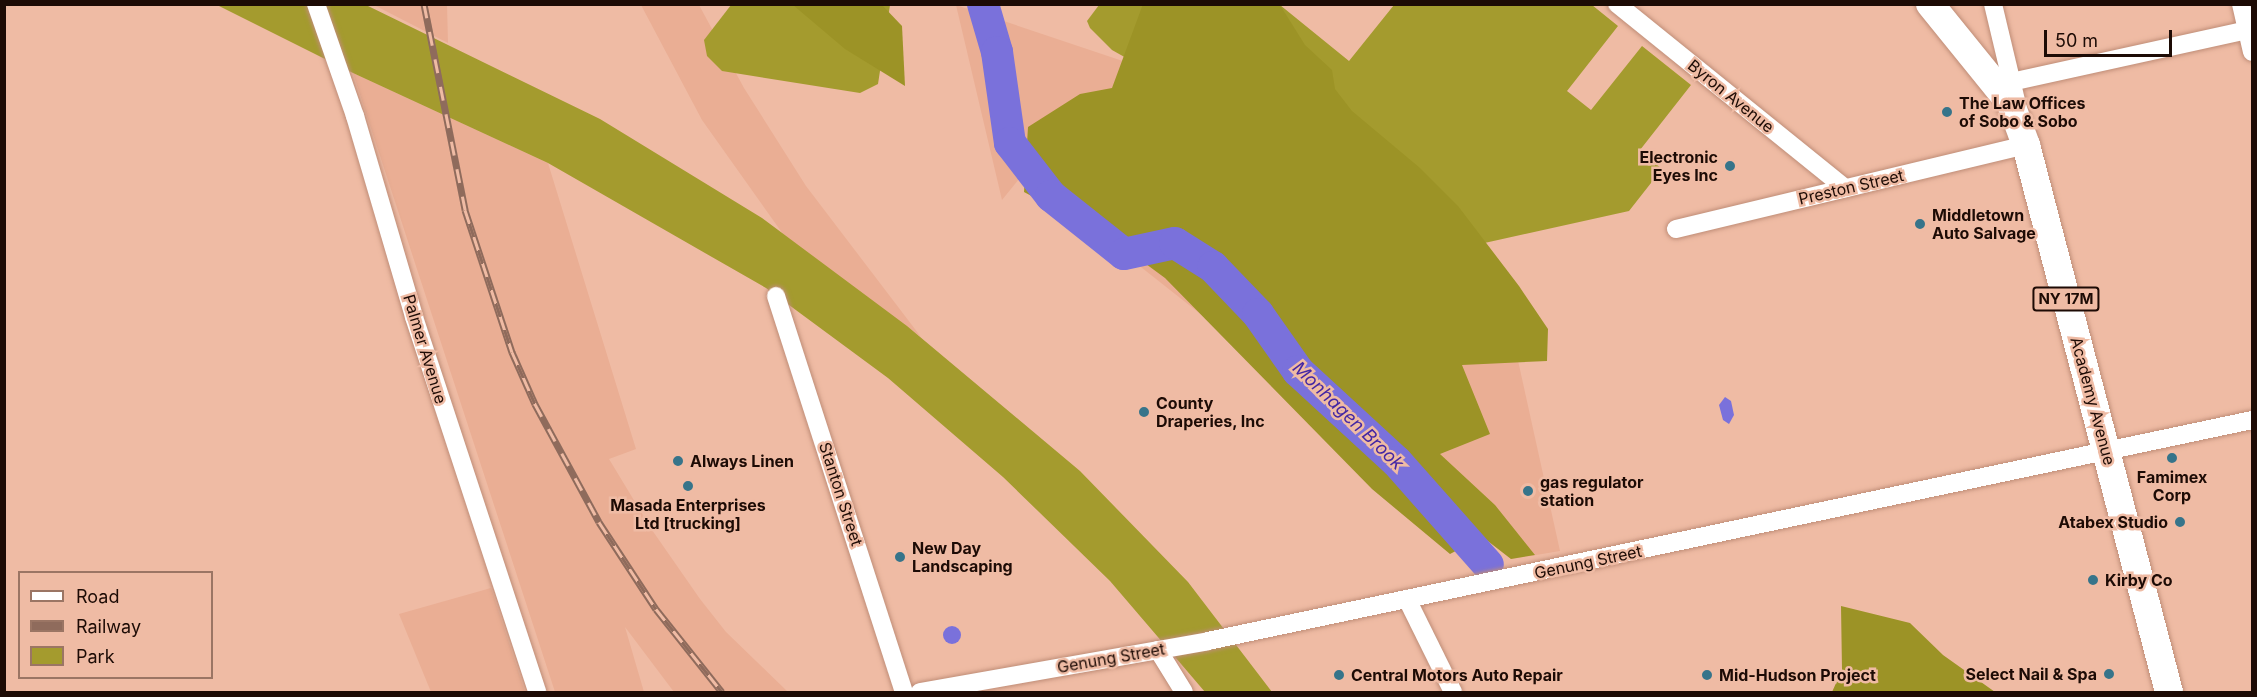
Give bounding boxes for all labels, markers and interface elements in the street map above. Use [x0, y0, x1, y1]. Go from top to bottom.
scale bar [2047, 18, 2174, 56]
text: 50 m [2055, 30, 2098, 51]
street label: Byron Avenue [1684, 56, 1778, 136]
place label: The Law Offices of Sobo & Sobo [1959, 93, 2085, 131]
marker: The Law Offices of Sobo & Sobo [1940, 105, 1954, 119]
place label: Electronic Eyes Inc [1639, 147, 1718, 185]
marker: Electronic Eyes Inc [1723, 159, 1737, 173]
street label: Preston Street [1796, 166, 1906, 208]
place label: Middletown Auto Salvage [1932, 205, 2036, 243]
marker: Middletown Auto Salvage [1913, 217, 1927, 231]
road number: NY 17M [2032, 287, 2100, 311]
street label: Palmer Avenue [399, 292, 451, 406]
street label: Academy Avenue [2067, 335, 2119, 467]
water label: Monhagen Brook [1288, 357, 1408, 475]
place label: County Draperies, Inc [1156, 393, 1265, 431]
marker: County Draperies, Inc [1137, 405, 1151, 419]
street label: Stanton Street [815, 440, 867, 548]
place label: Always Linen [690, 451, 794, 471]
marker: Famimex Corp [2165, 451, 2179, 465]
marker: Always Linen [671, 454, 685, 468]
place label: Famimex Corp [2137, 467, 2207, 505]
place label: gas regulator station [1540, 472, 1644, 510]
marker: Masada Enterprises Ltd [trucking] [681, 479, 695, 493]
marker: gas regulator station [1521, 484, 1535, 498]
place label: Masada Enterprises Ltd [trucking] [610, 495, 766, 533]
place label: Atabex Studio [2058, 512, 2168, 532]
marker: Atabex Studio [2173, 515, 2187, 529]
place label: New Day Landscaping [912, 538, 1013, 576]
street label: Genung Street [1533, 541, 1643, 583]
marker: New Day Landscaping [893, 550, 907, 564]
place label: Kirby Co [2105, 570, 2173, 590]
legend [18, 571, 213, 679]
marker: Kirby Co [2086, 573, 2100, 587]
text: Road [76, 586, 119, 607]
text: Railway [76, 616, 141, 637]
street label: Genung Street [1056, 639, 1166, 677]
text: Park [76, 646, 115, 667]
place label: Select Nail & Spa [1966, 664, 2097, 684]
place label: Central Motors Auto Repair [1351, 665, 1563, 685]
place label: Mid-Hudson Project [1719, 665, 1876, 685]
marker: Select Nail & Spa [2102, 667, 2116, 681]
marker: Central Motors Auto Repair [1332, 668, 1346, 682]
marker: Mid-Hudson Project [1700, 668, 1714, 682]

